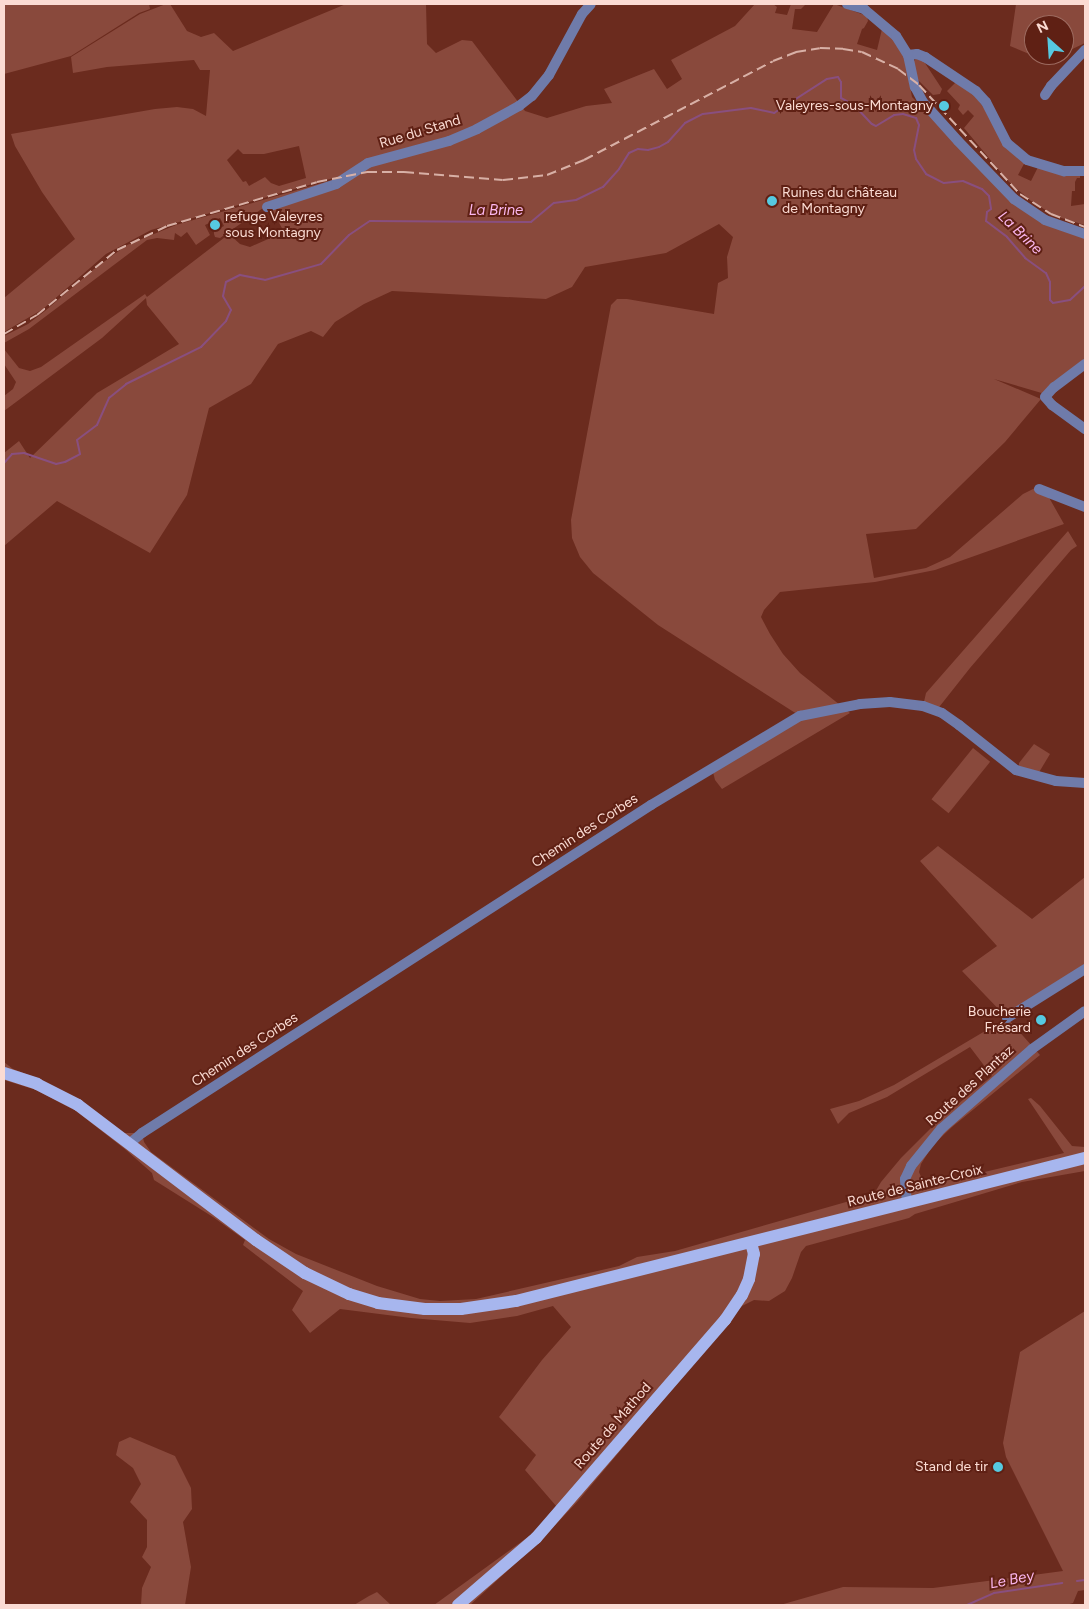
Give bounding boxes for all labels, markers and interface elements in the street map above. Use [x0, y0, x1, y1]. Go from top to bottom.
north arrow [1024, 15, 1074, 65]
text: N [1034, 17, 1051, 37]
place label: Valeyres-sous-Montagny [776, 98, 933, 114]
marker: Valeyres-sous-Montagny [937, 99, 951, 113]
street label: Rue du Stand [377, 112, 463, 152]
place label: Ruines du château de Montagny [782, 185, 897, 218]
marker: Ruines du château de Montagny [766, 195, 778, 207]
water label: La Brine [469, 202, 523, 220]
water label: La Brine [994, 208, 1046, 258]
place label: refuge Valeyres sous Montagny [225, 209, 323, 242]
marker: refuge Valeyres sous Montagny [209, 219, 221, 231]
street label: Chemin des Corbes [529, 790, 641, 872]
place label: Boucherie Frésard [968, 1004, 1031, 1036]
street label: Chemin des Corbes [189, 1009, 301, 1091]
marker: Boucherie Frésard [1035, 1014, 1047, 1026]
street label: Route des Plantaz [923, 1042, 1017, 1130]
street label: Route de Sainte-Croix [846, 1161, 984, 1211]
street label: Route de Mathod [571, 1379, 655, 1473]
place label: Stand de tir [915, 1459, 988, 1475]
marker: Stand de tir [992, 1461, 1004, 1473]
water label: Le Bey [988, 1567, 1036, 1593]

